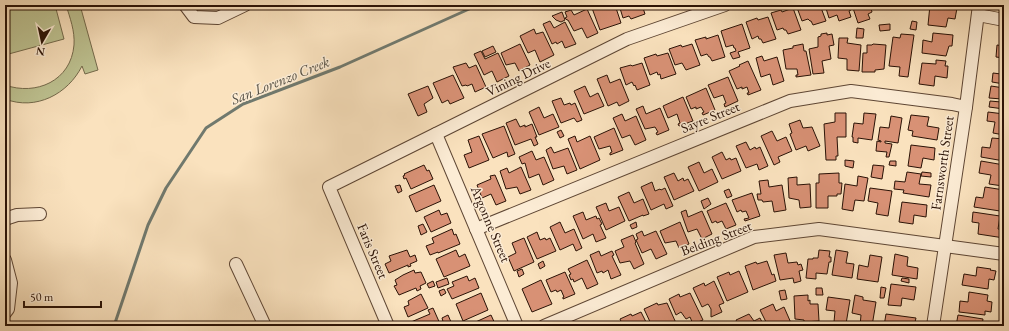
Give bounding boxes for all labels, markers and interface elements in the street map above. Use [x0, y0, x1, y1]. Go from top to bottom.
north arrow [22, 22, 62, 62]
text: N [35, 44, 46, 59]
water label: San Lorenzo Creek [227, 52, 332, 109]
street label: Vining Drive [483, 53, 554, 100]
street label: Sayre Street [678, 97, 743, 137]
street label: Farnsworth Street [926, 114, 958, 211]
street label: Argonne Street [466, 182, 515, 265]
street label: Belding Street [678, 216, 755, 260]
street label: Faris Street [353, 221, 393, 282]
scale bar [24, 283, 101, 309]
text: 50 m [30, 289, 54, 305]

